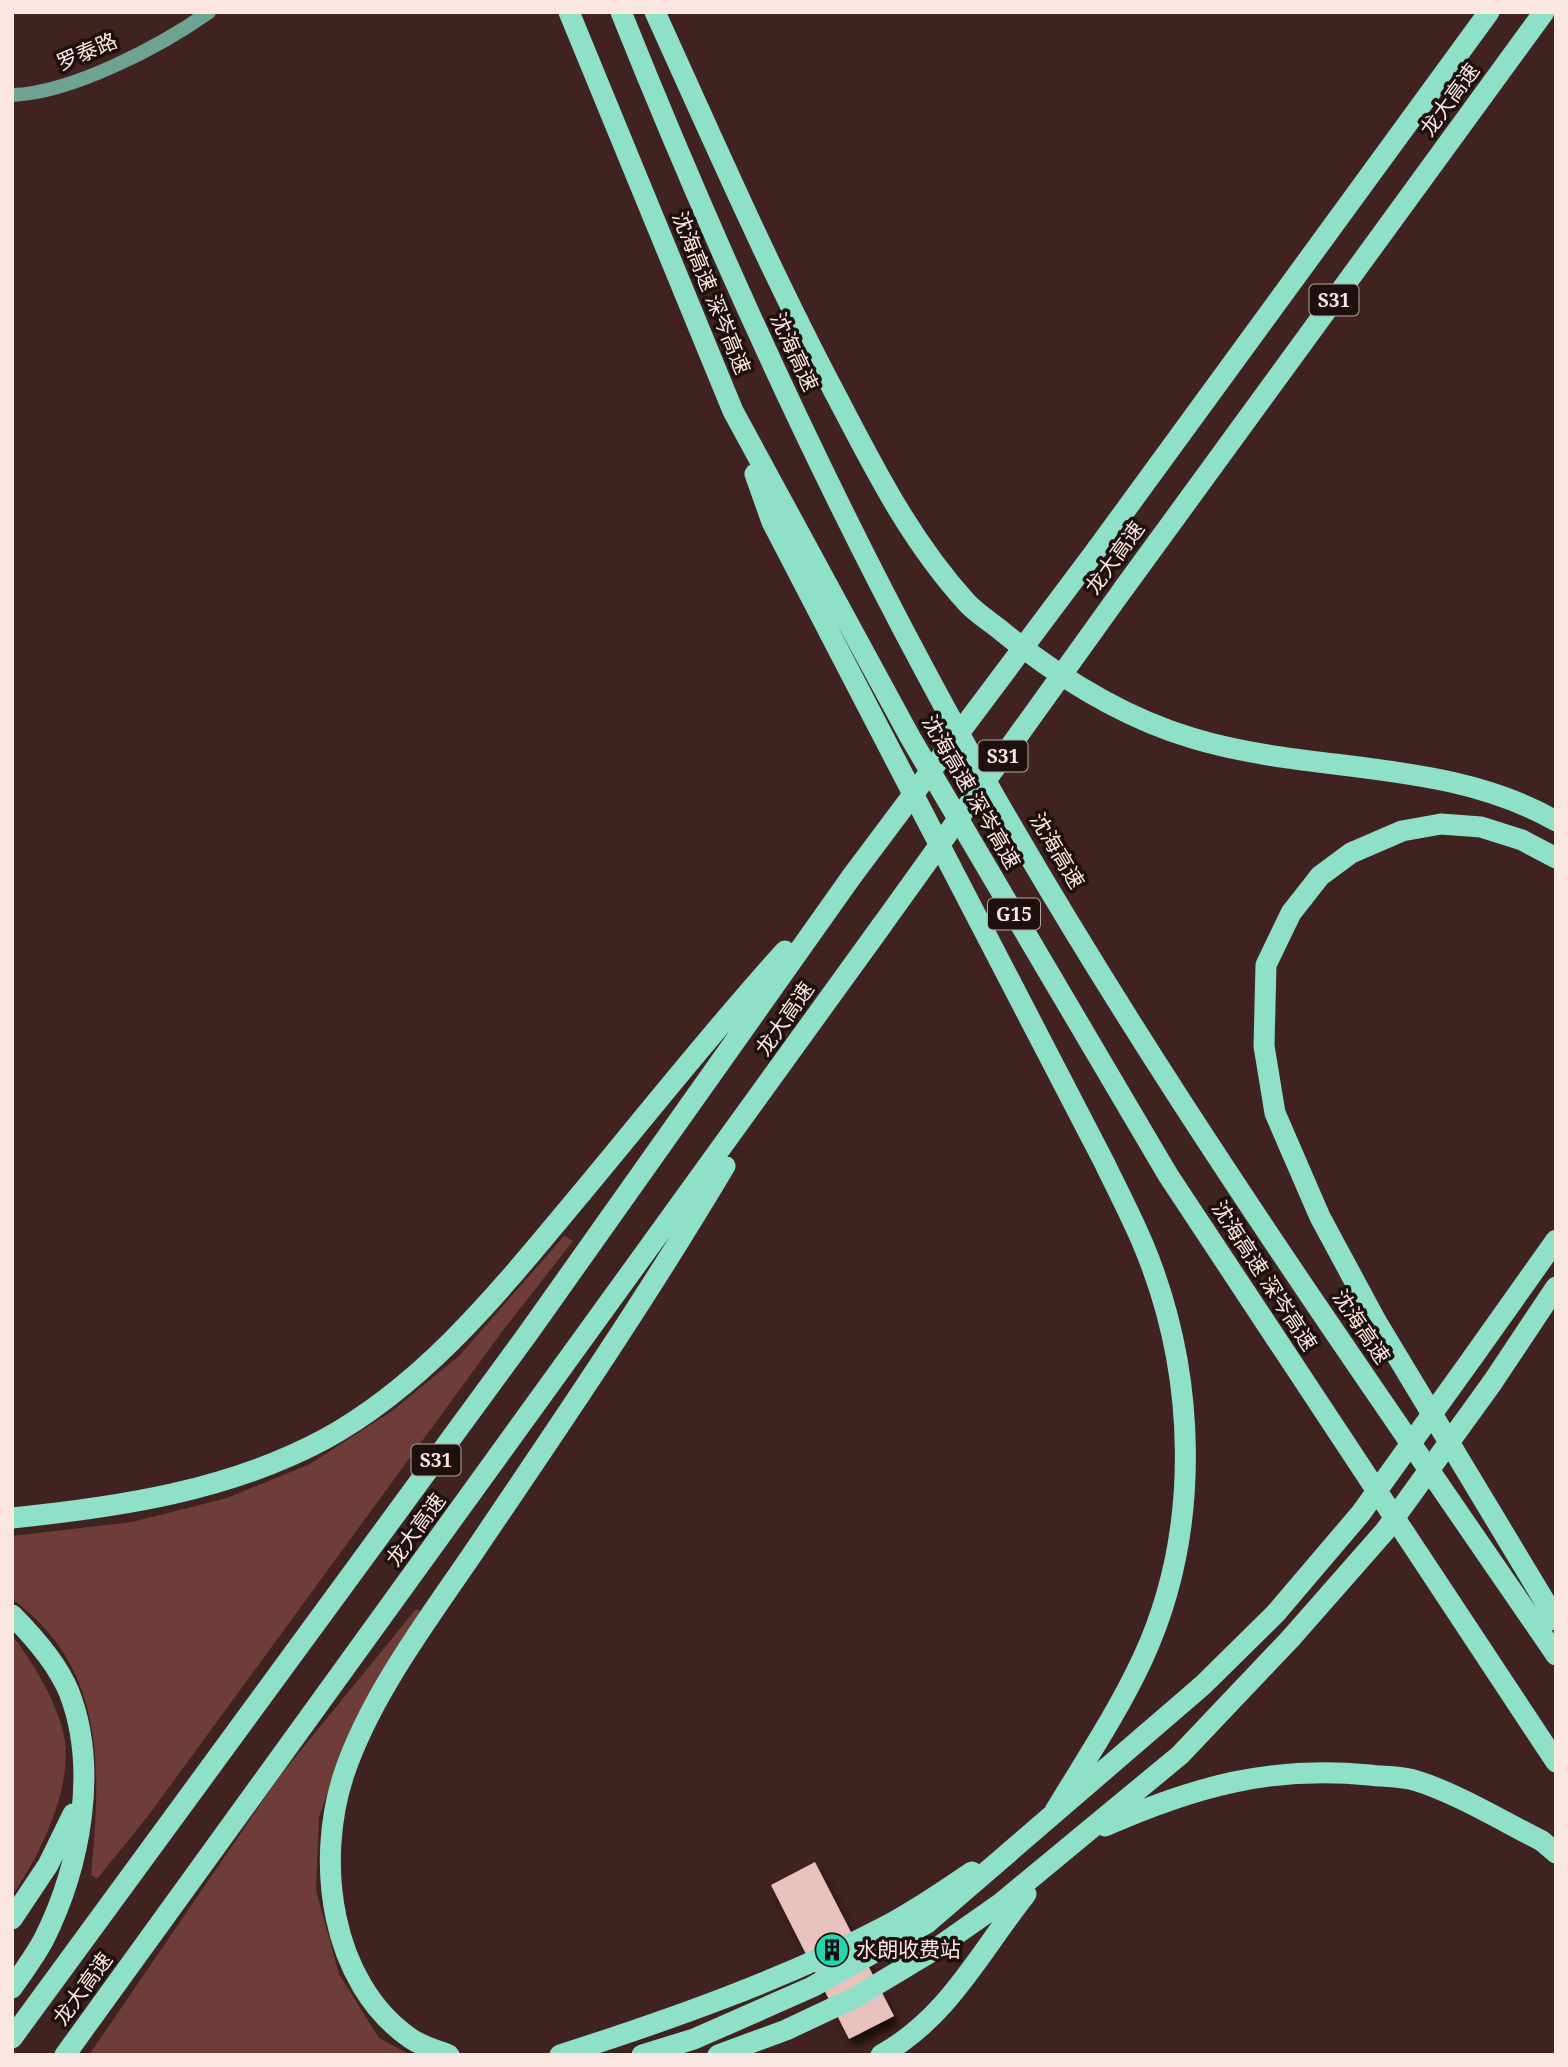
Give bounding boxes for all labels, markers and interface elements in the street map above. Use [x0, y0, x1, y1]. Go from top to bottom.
street label: 罗泰路 [52, 26, 121, 76]
street label: 龙大高速 [1413, 57, 1485, 142]
street label: 沈海高速 深岑高速 [666, 207, 757, 378]
road number: S31 [1310, 284, 1358, 316]
street label: 沈海高速 [764, 308, 825, 396]
street label: 龙大高速 [1078, 515, 1150, 600]
street label: 沈海高速 深岑高速 [916, 709, 1027, 874]
road number: S31 [978, 740, 1028, 772]
street label: 沈海高速 [1024, 807, 1091, 894]
road number: G15 [988, 898, 1040, 930]
street label: 龙大高速 [749, 976, 820, 1061]
street label: 沈海高速 深岑高速 [1206, 1195, 1324, 1356]
street label: 沈海高速 [1327, 1284, 1397, 1369]
road number: S31 [412, 1444, 460, 1476]
street label: 龙大高速 [379, 1487, 451, 1572]
building icon: 水朗收费站 [813, 1931, 851, 1969]
place label: 水朗收费站 [856, 1935, 961, 1963]
street label: 龙大高速 [46, 1946, 118, 2031]

